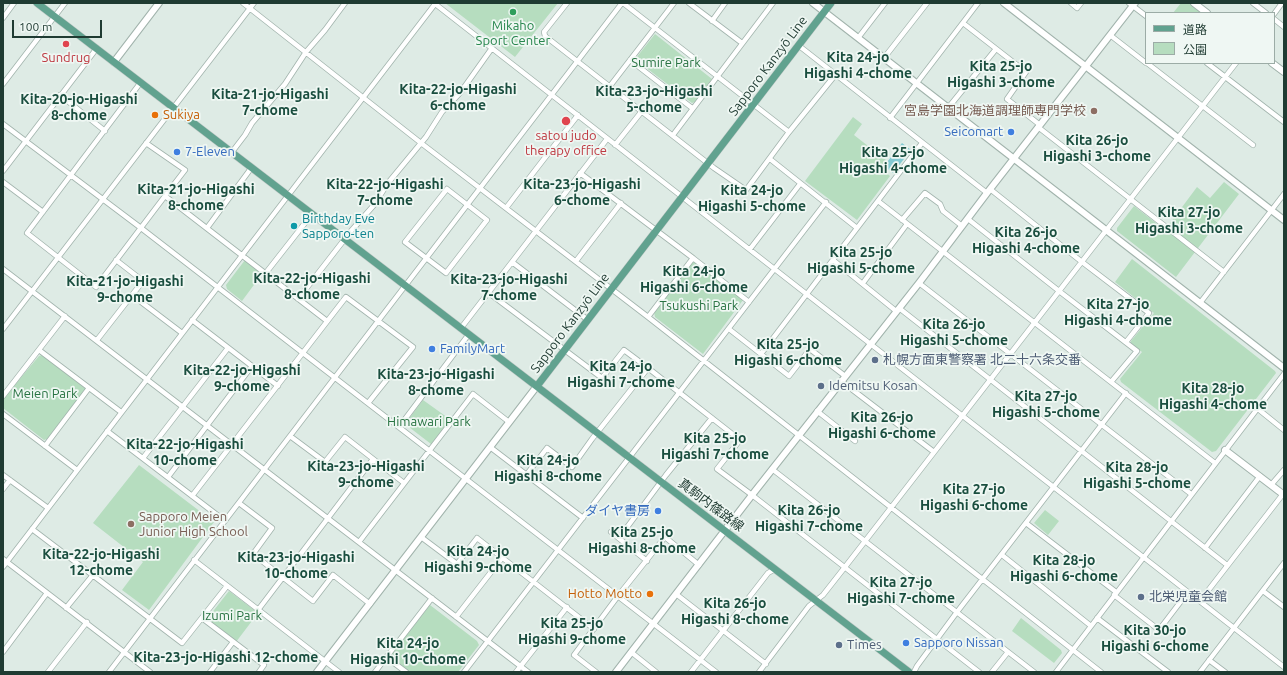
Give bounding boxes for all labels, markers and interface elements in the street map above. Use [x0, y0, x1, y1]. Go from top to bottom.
marker: Mikaho Sport Center [508, 7, 518, 17]
scale bar [14, 12, 104, 38]
legend [1145, 12, 1275, 64]
street label: Sapporo Kanzyō Line [725, 13, 811, 119]
place label: Mikaho Sport Center [476, 18, 550, 49]
text: 100 m [19, 20, 52, 33]
text: 道路 [1183, 23, 1207, 36]
marker: Sundrug [61, 39, 71, 49]
text: 公園 [1183, 43, 1207, 56]
district label: Kita 24-jo Higashi 4-chome [804, 49, 912, 82]
place label: Sundrug [41, 50, 91, 66]
park label: Sumire Park [631, 55, 701, 71]
district label: Kita 25-jo Higashi 3-chome [947, 58, 1055, 90]
district label: Kita-22-jo-Higashi 6-chome [399, 81, 517, 114]
district label: Kita-23-jo-Higashi 5-chome [595, 83, 713, 116]
district label: Kita-21-jo-Higashi 7-chome [211, 86, 329, 118]
district label: Kita-20-jo-Higashi 8-chome [20, 91, 138, 124]
place label: 宮島学園北海道調理師専門学校 [904, 103, 1086, 119]
marker: 宮島学園北海道調理師専門学校 [1089, 106, 1099, 116]
place label: Sukiya [163, 107, 200, 123]
marker: Sukiya [150, 110, 160, 120]
marker: satou judo therapy office [560, 115, 572, 127]
place label: Seicomart [944, 124, 1003, 140]
marker: Seicomart [1006, 127, 1016, 137]
place label: satou judo therapy office [525, 128, 607, 159]
district label: Kita 26-jo Higashi 3-chome [1043, 132, 1151, 164]
place label: 7-Eleven [185, 144, 235, 160]
district label: Kita 25-jo Higashi 4-chome [839, 144, 947, 176]
marker: 7-Eleven [172, 147, 182, 157]
district label: Kita-22-jo-Higashi 7-chome [326, 176, 444, 208]
district label: Kita-23-jo-Higashi 6-chome [523, 176, 641, 208]
district label: Kita-21-jo-Higashi 8-chome [137, 181, 255, 214]
district label: Kita 24-jo Higashi 5-chome [698, 182, 806, 214]
district label: Kita 27-jo Higashi 3-chome [1135, 204, 1243, 236]
place label: Birthday Eve Sapporo-ten [302, 211, 375, 242]
marker: Birthday Eve Sapporo-ten [289, 221, 299, 231]
district label: Kita 26-jo Higashi 4-chome [972, 224, 1080, 256]
district label: Kita 25-jo Higashi 5-chome [807, 244, 915, 276]
district label: Kita 24-jo Higashi 6-chome [640, 263, 748, 296]
district label: Kita-22-jo-Higashi 8-chome [253, 270, 371, 302]
street label: Sapporo Kanzyō Line [527, 270, 613, 376]
district label: Kita-23-jo-Higashi 7-chome [450, 271, 568, 304]
district label: Kita-21-jo-Higashi 9-chome [66, 273, 184, 306]
district label: Kita 27-jo Higashi 4-chome [1064, 296, 1172, 328]
park label: Tsukushi Park [660, 298, 738, 314]
district label: Kita 26-jo Higashi 5-chome [900, 316, 1008, 348]
district label: Kita 25-jo Higashi 6-chome [734, 336, 842, 368]
place label: FamilyMart [440, 341, 505, 357]
marker: FamilyMart [427, 344, 437, 354]
place label: 札幌方面東警察署 北二十六条交番 [883, 352, 1081, 368]
marker: 札幌方面東警察署 北二十六条交番 [870, 355, 880, 365]
district label: Kita 24-jo Higashi 7-chome [567, 358, 675, 390]
district label: Kita-22-jo-Higashi 9-chome [183, 362, 301, 394]
district label: Kita-23-jo-Higashi 8-chome [377, 366, 495, 398]
place label: Idemitsu Kosan [829, 378, 918, 394]
district label: Kita 28-jo Higashi 4-chome [1159, 380, 1267, 412]
marker: Idemitsu Kosan [816, 381, 826, 391]
park label: Meien Park [12, 386, 78, 402]
district label: Kita 27-jo Higashi 5-chome [992, 388, 1100, 420]
district label: Kita 26-jo Higashi 6-chome [828, 409, 936, 442]
park label: Himawari Park [387, 414, 471, 430]
district label: Kita 25-jo Higashi 7-chome [661, 430, 769, 462]
district label: Kita-22-jo-Higashi 10-chome [126, 436, 244, 468]
district label: Kita 24-jo Higashi 8-chome [494, 452, 602, 484]
district label: Kita-23-jo-Higashi 9-chome [307, 458, 425, 490]
district label: Kita 28-jo Higashi 5-chome [1083, 459, 1191, 492]
street label: 真駒内篠路線 [675, 475, 747, 535]
district label: Kita 27-jo Higashi 6-chome [920, 481, 1028, 514]
district label: Kita 26-jo Higashi 7-chome [755, 502, 863, 534]
place label: ダイヤ書房 [585, 503, 650, 519]
marker: ダイヤ書房 [653, 506, 663, 516]
place label: Sapporo Meien Junior High School [139, 509, 248, 540]
marker: Sapporo Meien Junior High School [126, 519, 136, 529]
district label: Kita 25-jo Higashi 8-chome [588, 524, 696, 556]
district label: Kita 24-jo Higashi 9-chome [424, 543, 532, 576]
district label: Kita-22-jo-Higashi 12-chome [42, 546, 160, 578]
district label: Kita-23-jo-Higashi 10-chome [237, 549, 355, 582]
district label: Kita 28-jo Higashi 6-chome [1010, 552, 1118, 584]
district label: Kita 27-jo Higashi 7-chome [847, 574, 955, 606]
place label: Hotto Motto [568, 586, 642, 602]
marker: Hotto Motto [645, 589, 655, 599]
place label: 北栄児童会館 [1149, 589, 1227, 605]
marker: 北栄児童会館 [1136, 592, 1146, 602]
district label: Kita 26-jo Higashi 8-chome [681, 595, 789, 628]
park label: Izumi Park [202, 608, 262, 624]
district label: Kita 25-jo Higashi 9-chome [518, 615, 626, 648]
district label: Kita 30-jo Higashi 6-chome [1101, 622, 1209, 654]
district label: Kita 24-jo Higashi 10-chome [350, 635, 466, 668]
place label: Sapporo Nissan [914, 635, 1004, 651]
place label: Times [847, 637, 882, 653]
marker: Sapporo Nissan [901, 638, 911, 648]
marker: Times [834, 640, 844, 650]
district label: Kita-23-jo-Higashi 12-chome [134, 649, 318, 665]

